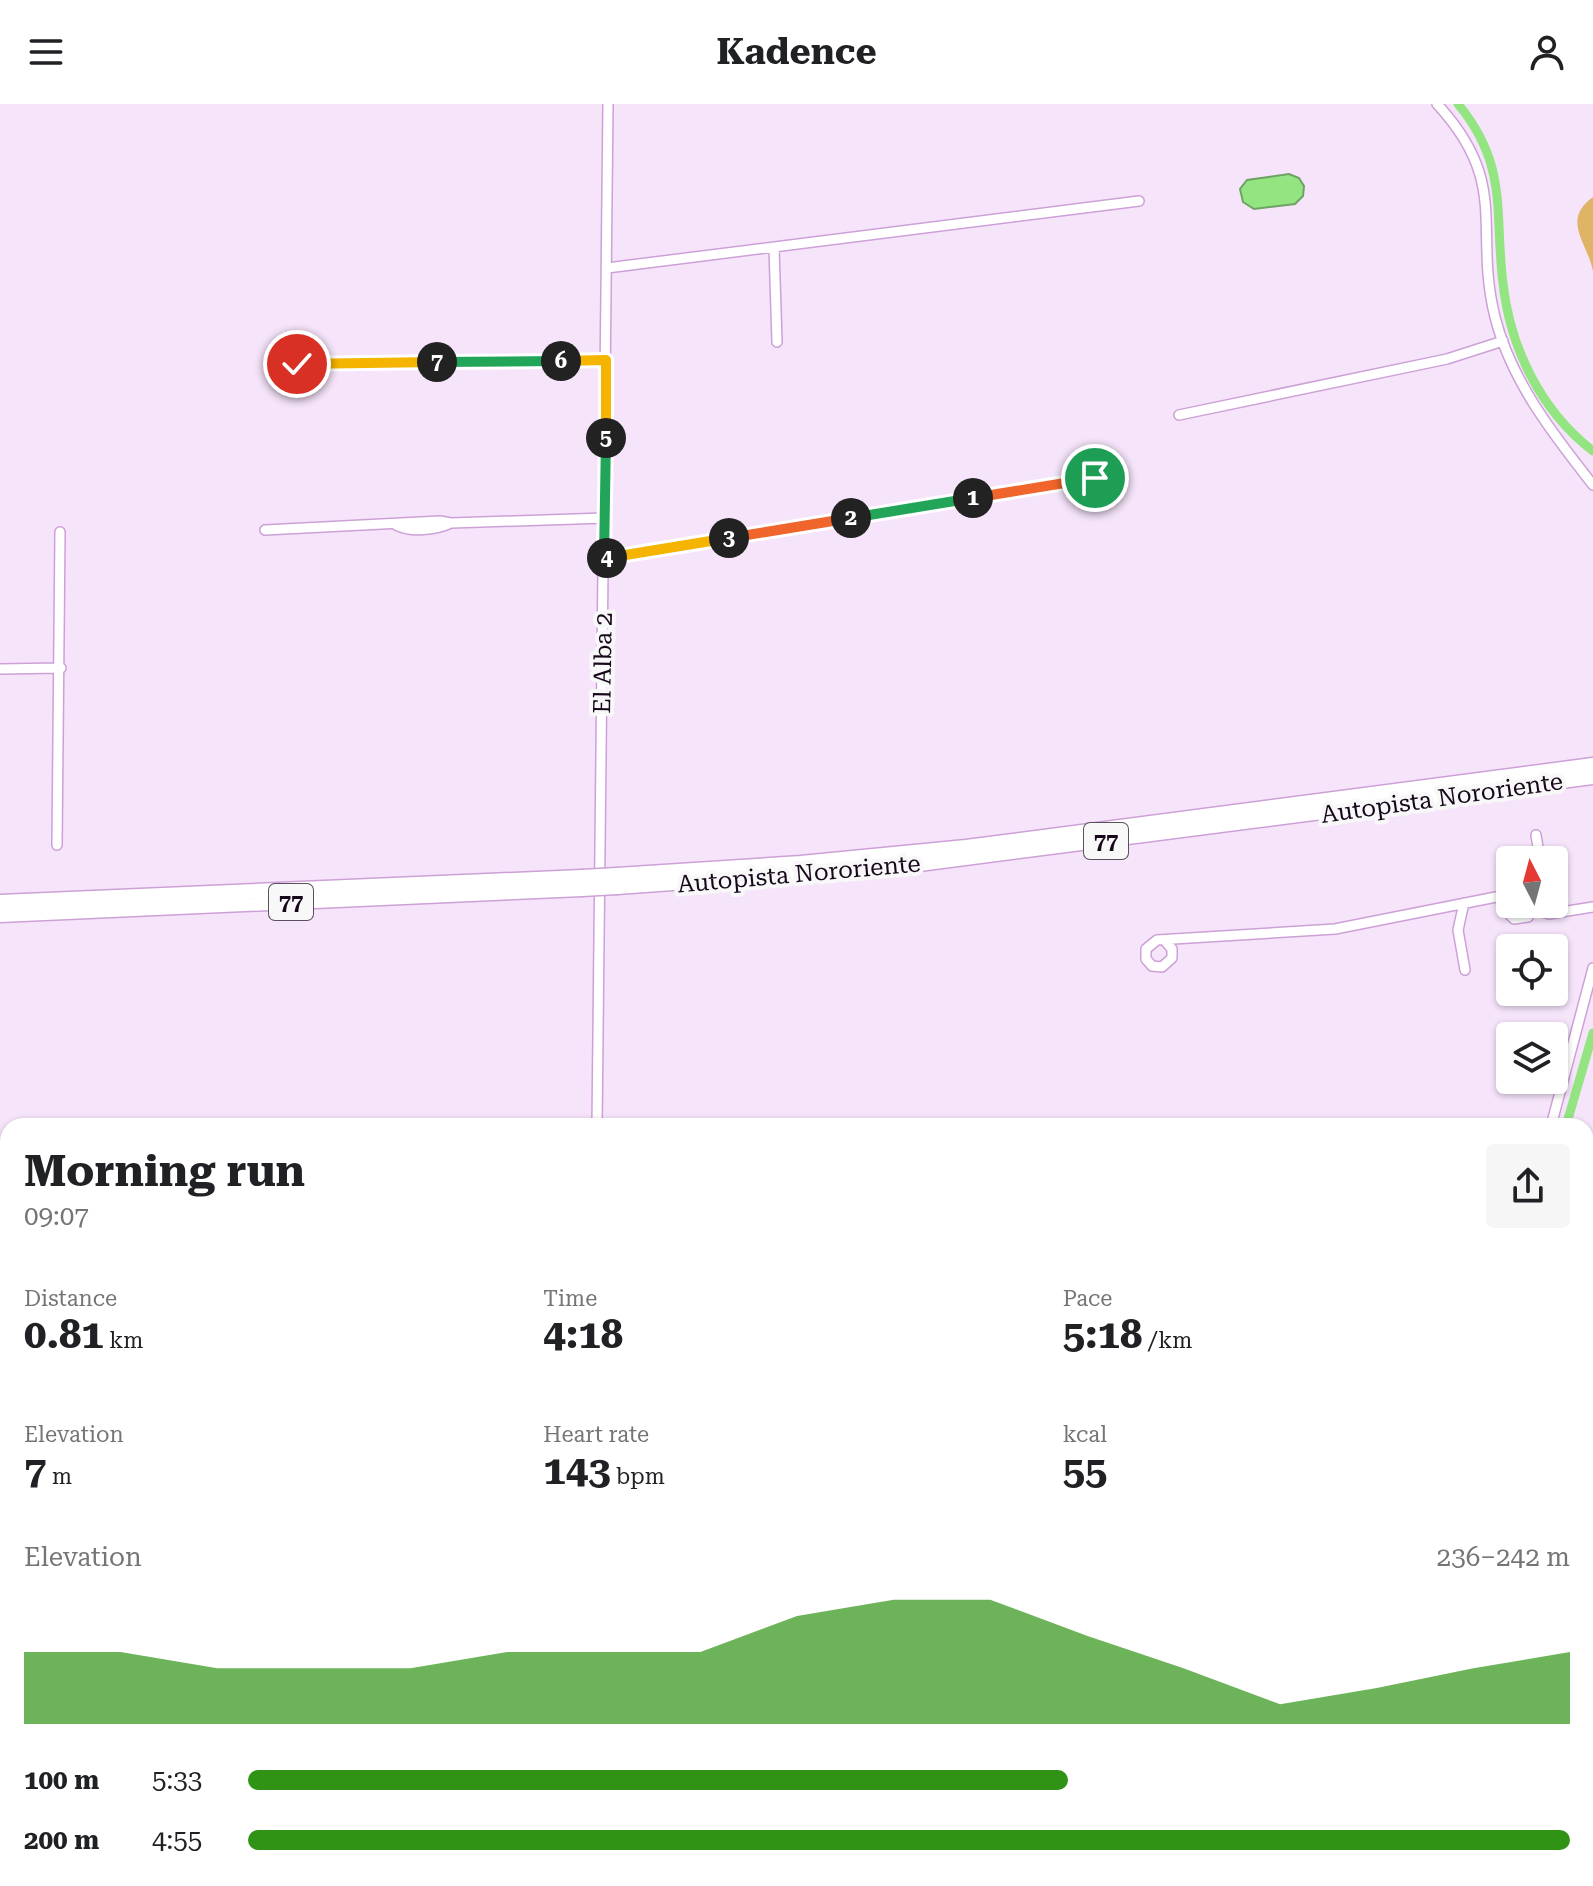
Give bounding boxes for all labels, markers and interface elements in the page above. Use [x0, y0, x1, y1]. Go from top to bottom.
icon: menu [24, 30, 68, 74]
icon: person [1525, 30, 1569, 74]
text: Kadence [716, 31, 877, 73]
pin [263, 330, 331, 398]
pin: 6 [541, 341, 581, 381]
icon: check [275, 342, 319, 386]
pin: 7 [417, 342, 457, 382]
text: 6 [555, 348, 567, 373]
text: 7 [431, 349, 443, 374]
pin: 5 [586, 418, 626, 458]
text: 5 [600, 425, 612, 450]
pin [1061, 444, 1129, 512]
icon: arrive [1073, 456, 1117, 500]
pin: 1 [953, 478, 993, 518]
text: 1 [967, 485, 979, 510]
pin: 2 [831, 498, 871, 538]
text: 2 [845, 505, 857, 530]
pin: 3 [709, 518, 749, 558]
text: 3 [723, 525, 735, 550]
pin: 4 [587, 538, 627, 578]
text: 4 [601, 545, 613, 570]
street label: El Alba 2 [588, 612, 618, 714]
street label: Autopista Nororiente [1319, 767, 1565, 829]
road number: 77 [1084, 823, 1128, 859]
north arrow [1496, 846, 1568, 918]
map controls [1496, 846, 1568, 1094]
street label: Autopista Nororiente [676, 849, 922, 899]
road number: 77 [269, 884, 313, 920]
button: locate [1496, 934, 1568, 1006]
button: layers [1496, 1022, 1568, 1094]
button: share [1486, 1144, 1570, 1228]
text: Morning run [24, 1145, 305, 1197]
text: 09:07 [24, 1201, 89, 1231]
text: Distance [24, 1286, 117, 1311]
text: Time [543, 1286, 597, 1311]
text: Pace [1063, 1286, 1112, 1311]
text: 0.81 [24, 1311, 104, 1358]
text: 4:18 [543, 1311, 623, 1358]
text: 5:18 [1063, 1311, 1142, 1358]
text: km [104, 1328, 143, 1353]
text: /km [1142, 1328, 1192, 1353]
text: Elevation [24, 1422, 124, 1447]
text: Heart rate [543, 1422, 649, 1447]
text: kcal [1063, 1422, 1107, 1447]
text: 7 [24, 1447, 46, 1494]
text: 143 [543, 1447, 611, 1494]
text: 55 [1063, 1447, 1107, 1494]
text: m [46, 1464, 72, 1489]
text: bpm [611, 1464, 665, 1489]
text: Elevation [24, 1542, 142, 1572]
text: 236–242 m [1437, 1542, 1570, 1572]
text: 100 m [24, 1765, 99, 1795]
text: 5:33 [152, 1765, 202, 1795]
text: 200 m [24, 1825, 99, 1855]
text: 4:55 [152, 1825, 202, 1855]

